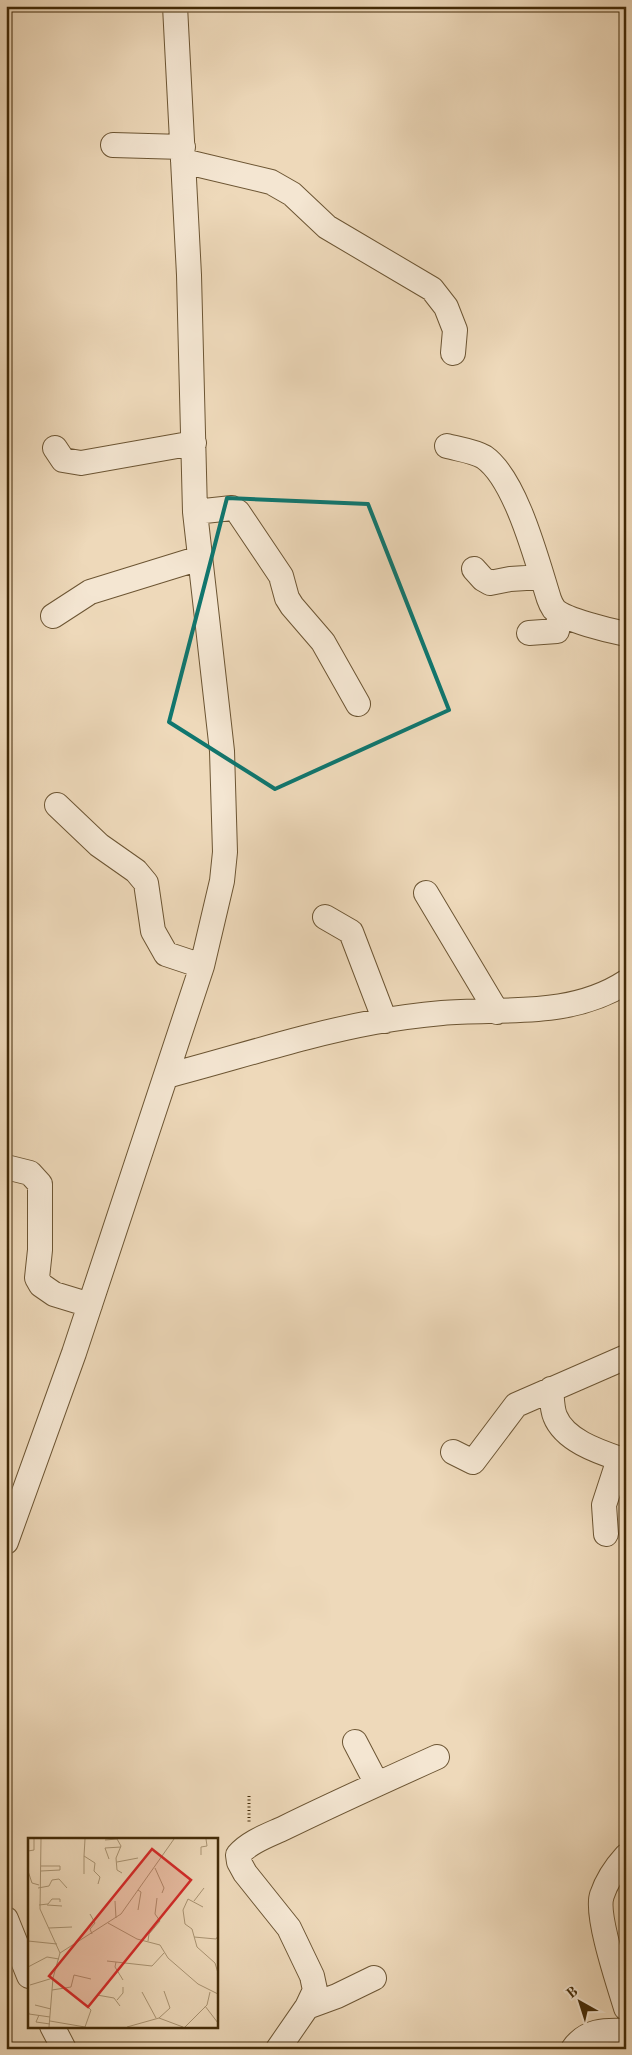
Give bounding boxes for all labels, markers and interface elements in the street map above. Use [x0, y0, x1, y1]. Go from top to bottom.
inset map [28, 1838, 218, 2028]
north arrow [554, 1978, 604, 2028]
text: B [564, 1984, 581, 2001]

